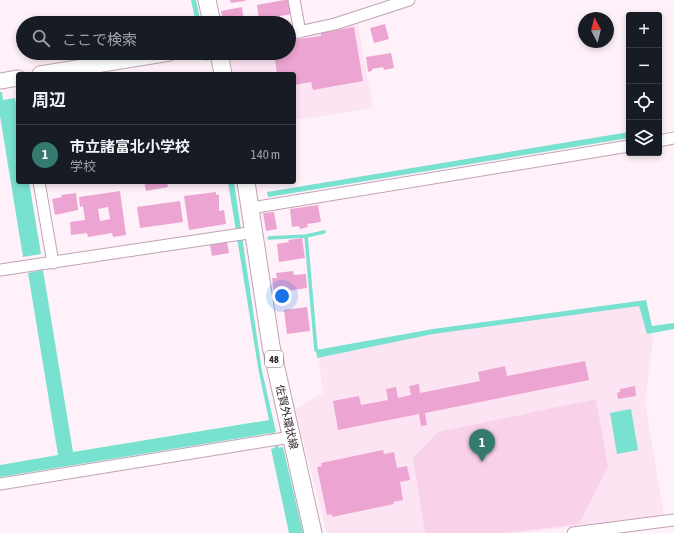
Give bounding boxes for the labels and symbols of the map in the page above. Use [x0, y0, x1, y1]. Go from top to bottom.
north arrow [578, 12, 614, 48]
your location [272, 286, 292, 306]
road number: 48 [265, 351, 283, 367]
street label: 佐賀外環状線 [274, 383, 300, 451]
pin: 1 [469, 429, 495, 462]

